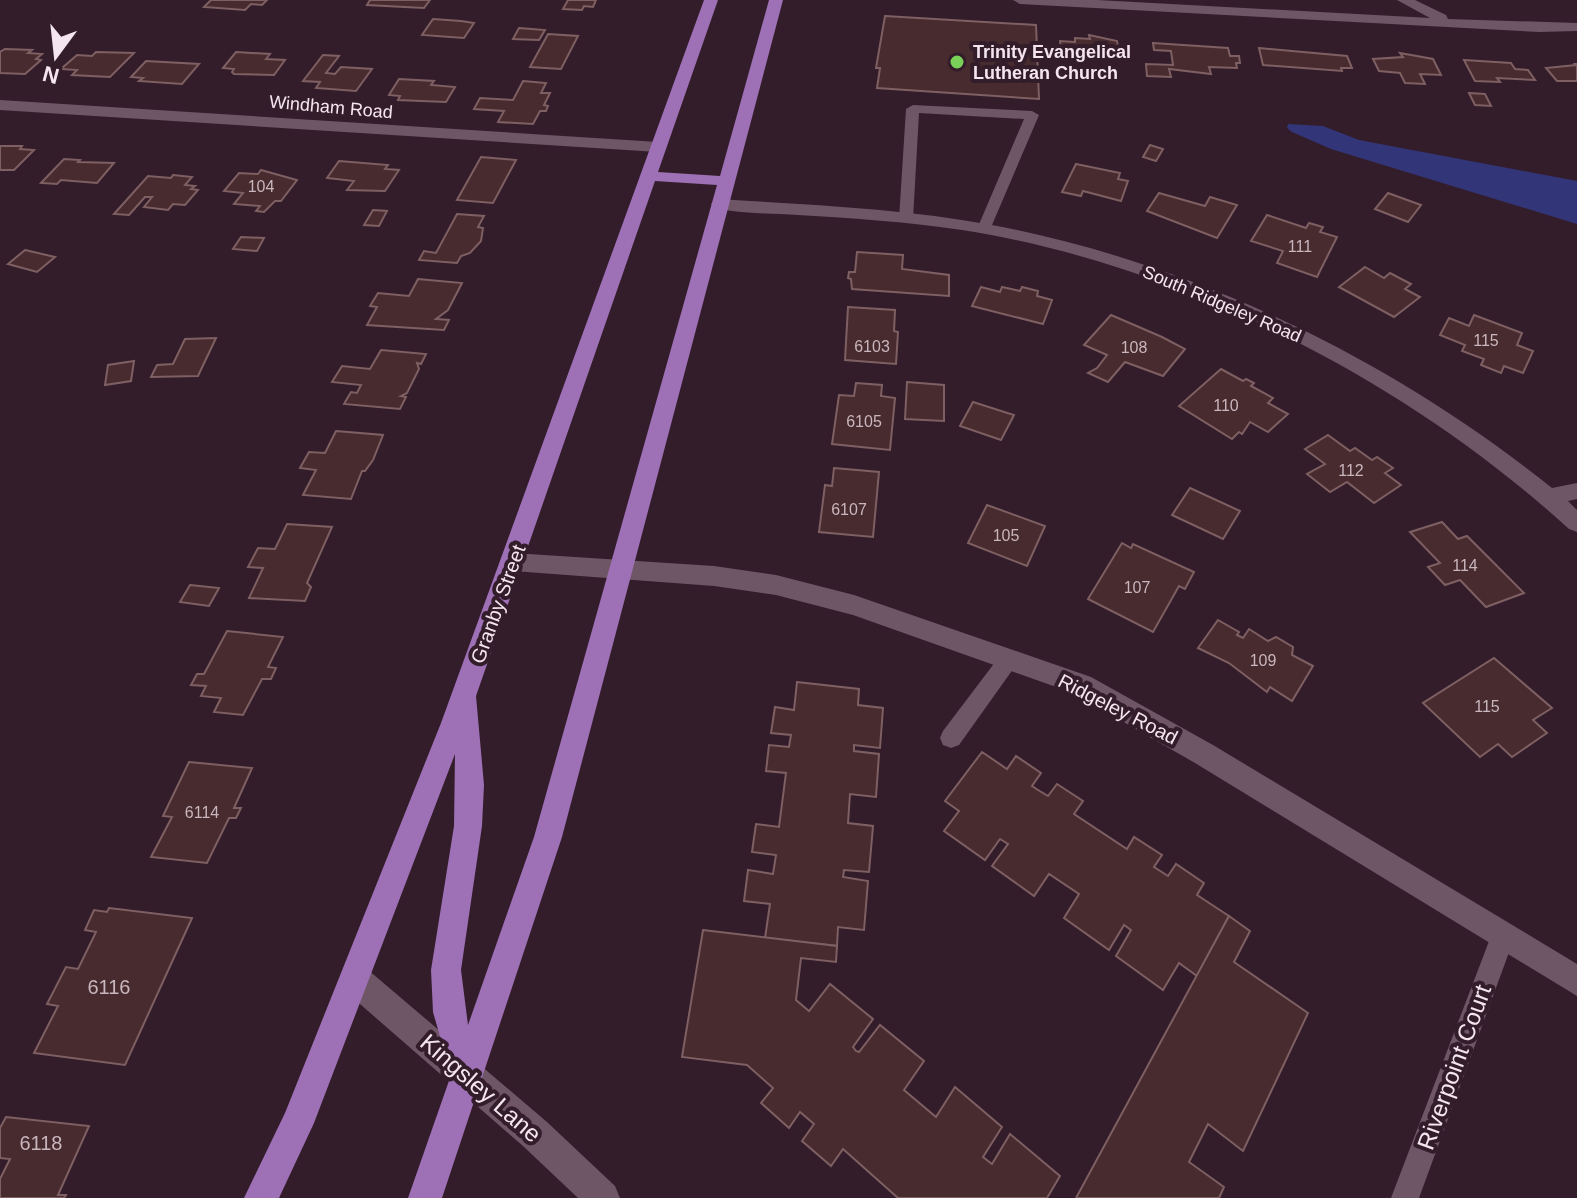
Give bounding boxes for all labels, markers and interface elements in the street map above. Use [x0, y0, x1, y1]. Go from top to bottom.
north arrow [16, 16, 96, 96]
place label: Trinity Evangelical Lutheran Church [973, 42, 1131, 83]
marker: Trinity Evangelical Lutheran Church [948, 53, 966, 71]
text: N [40, 61, 62, 89]
street label: Windham Road [268, 92, 394, 122]
house number: 104 [248, 178, 274, 195]
house number: 111 [1288, 238, 1312, 255]
street label: South Ridgeley Road [1140, 262, 1304, 346]
house number: 115 [1473, 332, 1499, 349]
house number: 6103 [854, 338, 890, 355]
house number: 108 [1121, 339, 1147, 356]
house number: 110 [1213, 397, 1239, 414]
house number: 6105 [846, 413, 882, 430]
house number: 112 [1338, 462, 1364, 479]
house number: 6107 [831, 501, 867, 518]
house number: 105 [993, 527, 1019, 544]
street label: Granby Street [466, 541, 530, 666]
house number: 114 [1452, 557, 1478, 574]
house number: 107 [1124, 579, 1150, 596]
house number: 109 [1250, 652, 1276, 669]
street label: Ridgeley Road [1055, 669, 1181, 749]
house number: 115 [1474, 698, 1500, 715]
house number: 6114 [185, 804, 219, 821]
house number: 6116 [87, 976, 131, 998]
street label: Riverpoint Court [1412, 981, 1496, 1153]
street label: Kingsley Lane [415, 1028, 547, 1148]
house number: 6118 [19, 1132, 63, 1154]

